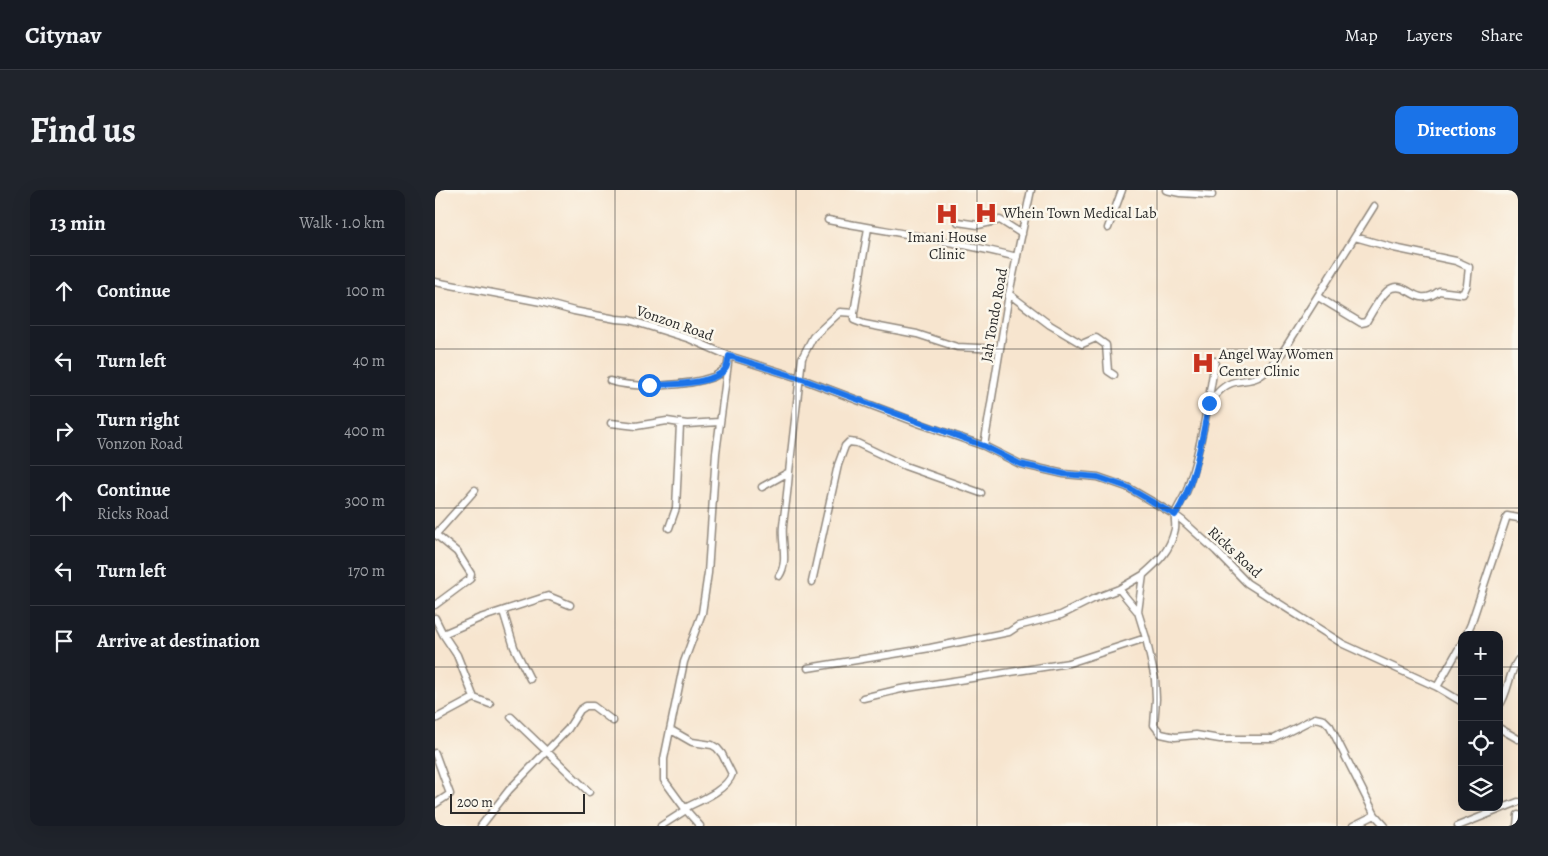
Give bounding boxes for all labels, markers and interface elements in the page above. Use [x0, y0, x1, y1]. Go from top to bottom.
text: Citynav [25, 19, 101, 51]
text: Map [1345, 23, 1378, 47]
text: Layers [1406, 23, 1453, 47]
text: Share [1481, 23, 1523, 47]
text: Find us [30, 106, 136, 154]
button: Directions [1395, 106, 1518, 154]
hospital icon: Whein Town Medical Lab [973, 200, 999, 226]
hospital icon: Imani House Clinic [934, 201, 960, 227]
place label: Whein Town Medical Lab [1002, 203, 1157, 223]
text: 13 min [50, 209, 106, 237]
text: Walk · 1.0 km [299, 212, 385, 234]
place label: Imani House Clinic [907, 227, 987, 264]
street label: Jah Tondo Road [976, 265, 1012, 364]
icon: ahead [50, 277, 78, 305]
text: Continue [97, 278, 171, 304]
text: 100 m [346, 280, 385, 302]
street label: Vonzon Road [633, 300, 717, 346]
place label: Angel Way Women Center Clinic [1218, 344, 1333, 381]
icon: left [50, 347, 78, 375]
text: Turn left [97, 348, 166, 374]
text: 40 m [353, 350, 385, 372]
hospital icon: Angel Way Women Center Clinic [1190, 350, 1216, 376]
route start [638, 374, 661, 397]
route end [1198, 392, 1221, 415]
text: Turn right [97, 407, 179, 433]
icon: right [50, 417, 78, 445]
text: 400 m [344, 420, 385, 442]
text: Vonzon Road [97, 433, 183, 455]
text: Continue [97, 477, 171, 503]
icon: ahead [50, 487, 78, 515]
text: 300 m [345, 490, 385, 512]
text: Ricks Road [97, 503, 169, 525]
street label: Ricks Road [1204, 522, 1267, 583]
icon: left [50, 557, 78, 585]
text: Turn left [97, 558, 166, 584]
text: 170 m [348, 560, 385, 582]
icon: arrive [50, 627, 78, 655]
text: Arrive at destination [97, 628, 260, 654]
map controls [1458, 631, 1503, 811]
button: + [1458, 631, 1503, 676]
button: − [1458, 676, 1503, 721]
button: locate [1458, 721, 1503, 766]
button: layers [1458, 766, 1503, 811]
scale bar [450, 791, 585, 814]
text: 200 m [457, 793, 493, 812]

